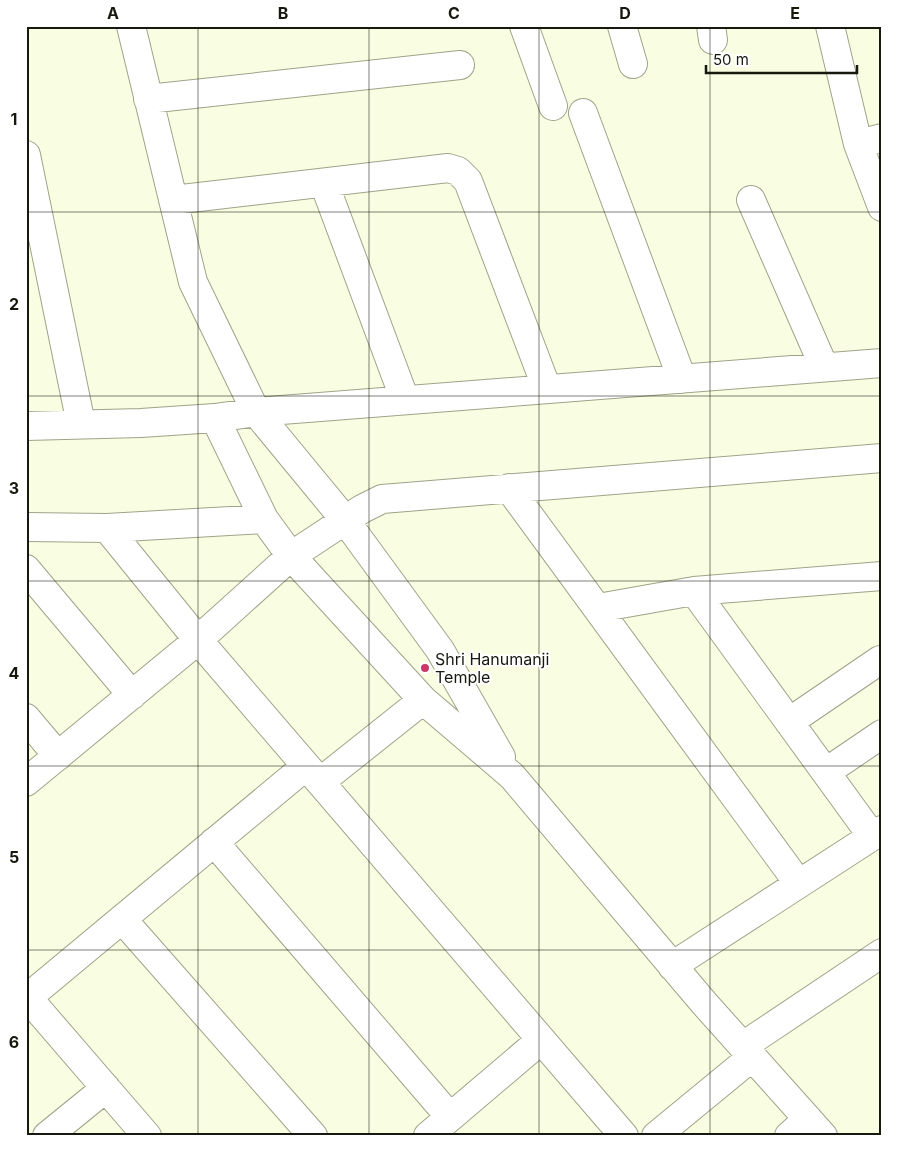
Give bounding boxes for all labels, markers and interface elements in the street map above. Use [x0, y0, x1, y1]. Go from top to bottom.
text: A [107, 3, 119, 23]
text: B [278, 3, 288, 23]
text: C [448, 3, 460, 23]
text: D [619, 3, 631, 23]
text: E [790, 3, 800, 23]
scale bar [706, 42, 857, 74]
text: 50 m [713, 50, 749, 69]
text: 1 [11, 109, 17, 129]
text: 2 [9, 294, 19, 314]
text: 3 [9, 478, 19, 498]
place label: Shri Hanumanji Temple [435, 649, 549, 687]
marker: Shri Hanumanji Temple [419, 662, 431, 674]
text: 4 [9, 663, 20, 683]
text: 5 [9, 847, 19, 867]
text: 6 [9, 1032, 19, 1052]

